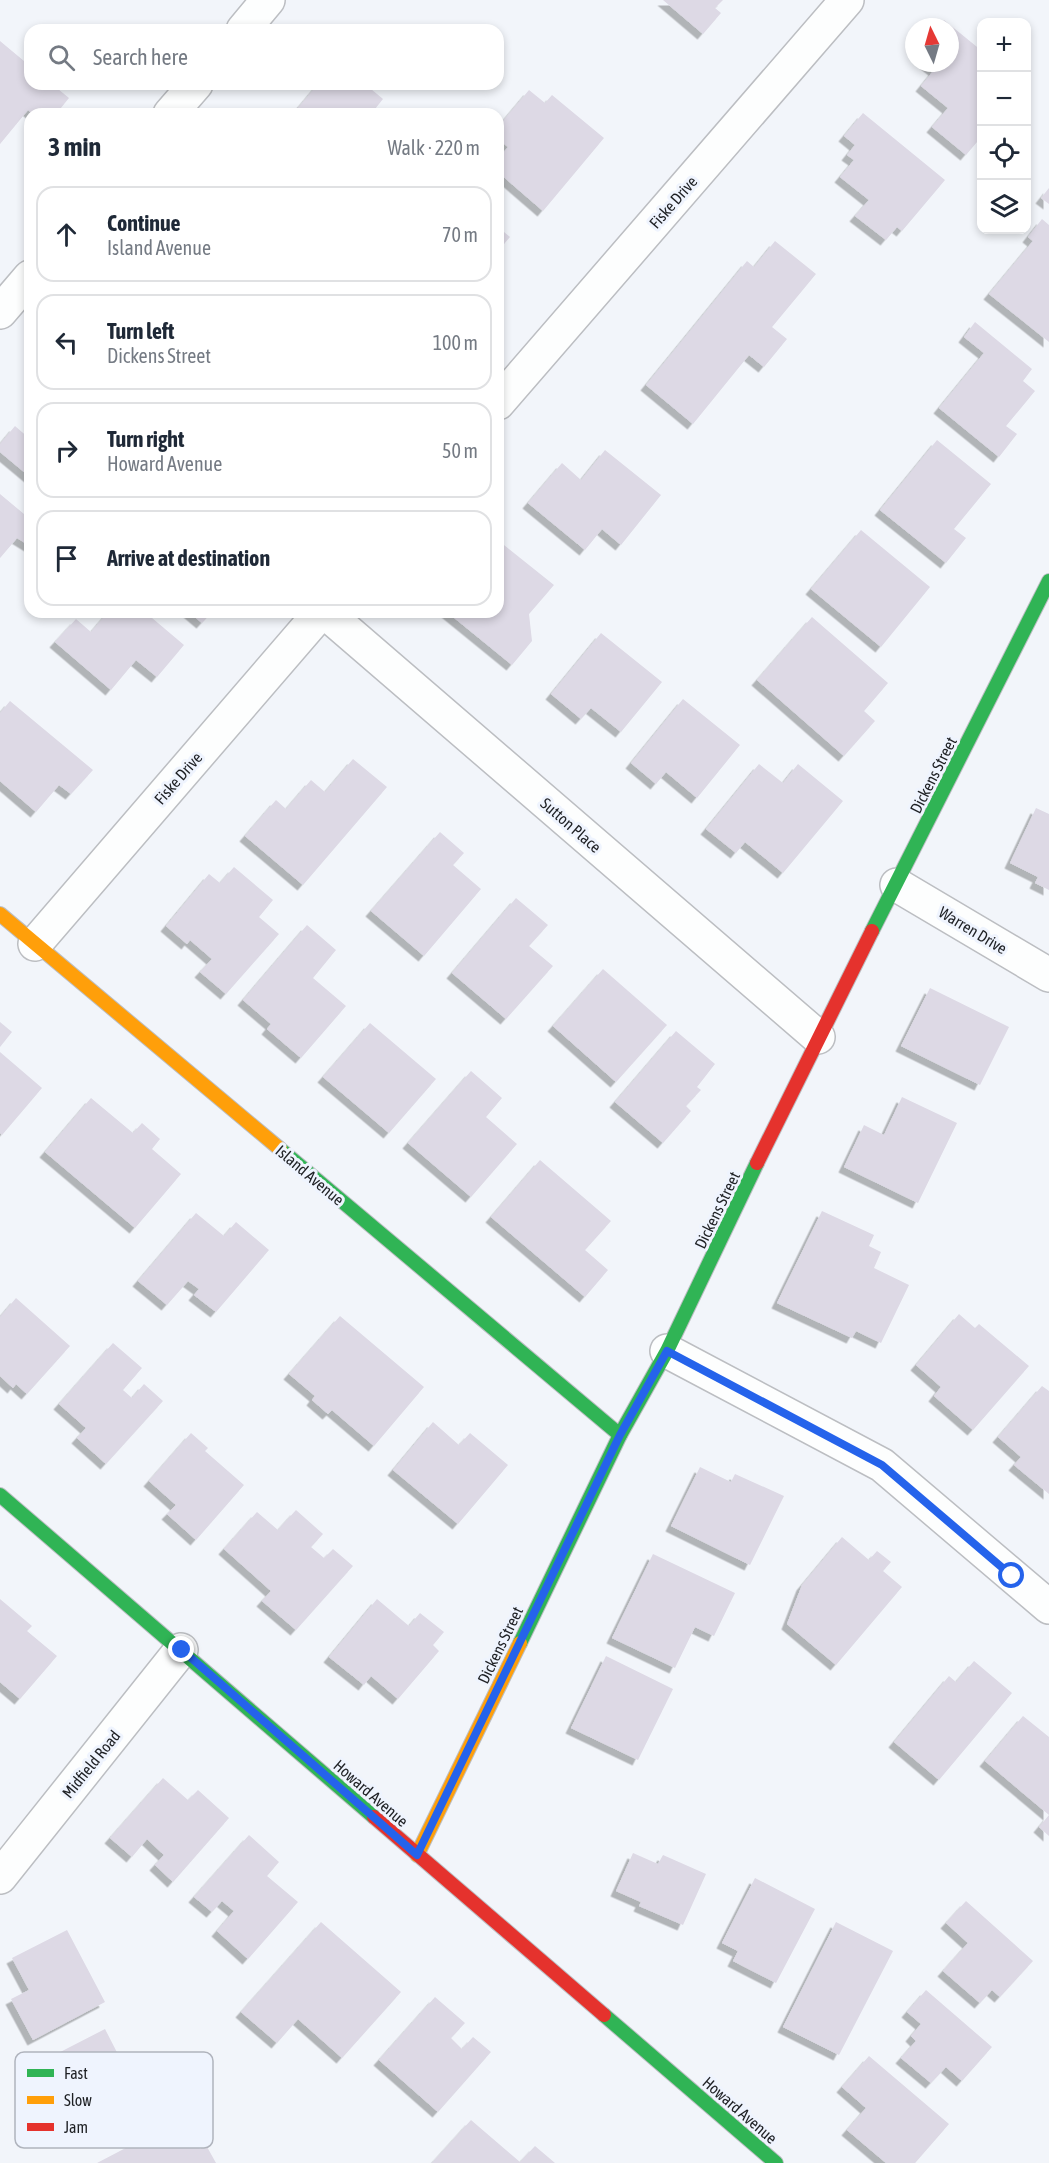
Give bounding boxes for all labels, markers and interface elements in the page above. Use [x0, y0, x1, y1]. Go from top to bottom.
north arrow [905, 18, 959, 72]
map controls [977, 18, 1031, 234]
button: + [977, 18, 1031, 72]
search box [24, 24, 504, 90]
icon: search [45, 41, 78, 74]
text: Search here [93, 44, 188, 70]
button: − [977, 72, 1031, 126]
button: locate [977, 126, 1031, 180]
text: 3 min [48, 132, 101, 162]
text: Walk · 220 m [388, 136, 480, 159]
street label: Fiske Drive [646, 172, 700, 232]
button: layers [977, 180, 1031, 234]
text: Continue [107, 210, 181, 236]
icon: ahead [50, 218, 83, 251]
text: 70 m [442, 223, 478, 246]
text: Island Avenue [107, 236, 211, 259]
text: Turn left [107, 318, 174, 344]
icon: left [50, 326, 83, 359]
text: 100 m [433, 331, 478, 354]
text: Dickens Street [107, 344, 211, 367]
text: Turn right [107, 426, 184, 452]
icon: right [50, 434, 83, 467]
text: 50 m [442, 439, 478, 462]
text: Howard Avenue [107, 452, 222, 475]
icon: arrive [50, 542, 83, 575]
text: Arrive at destination [107, 545, 270, 571]
street label: Dickens Street [906, 733, 960, 816]
street label: Fiske Drive [151, 748, 205, 808]
street label: Sutton Place [537, 794, 605, 856]
street label: Warren Drive [936, 903, 1010, 957]
street label: Island Avenue [272, 1141, 348, 1209]
street label: Dickens Street [691, 1168, 744, 1251]
route start [998, 1562, 1024, 1588]
street label: Dickens Street [474, 1603, 527, 1686]
route end [168, 1636, 194, 1662]
street label: Midfield Road [58, 1727, 124, 1801]
street label: Howard Avenue [330, 1756, 412, 1830]
legend [15, 2052, 213, 2148]
text: Fast [64, 2064, 88, 2082]
street label: Howard Avenue [699, 2073, 781, 2147]
text: Slow [64, 2091, 92, 2109]
text: Jam [64, 2118, 88, 2136]

